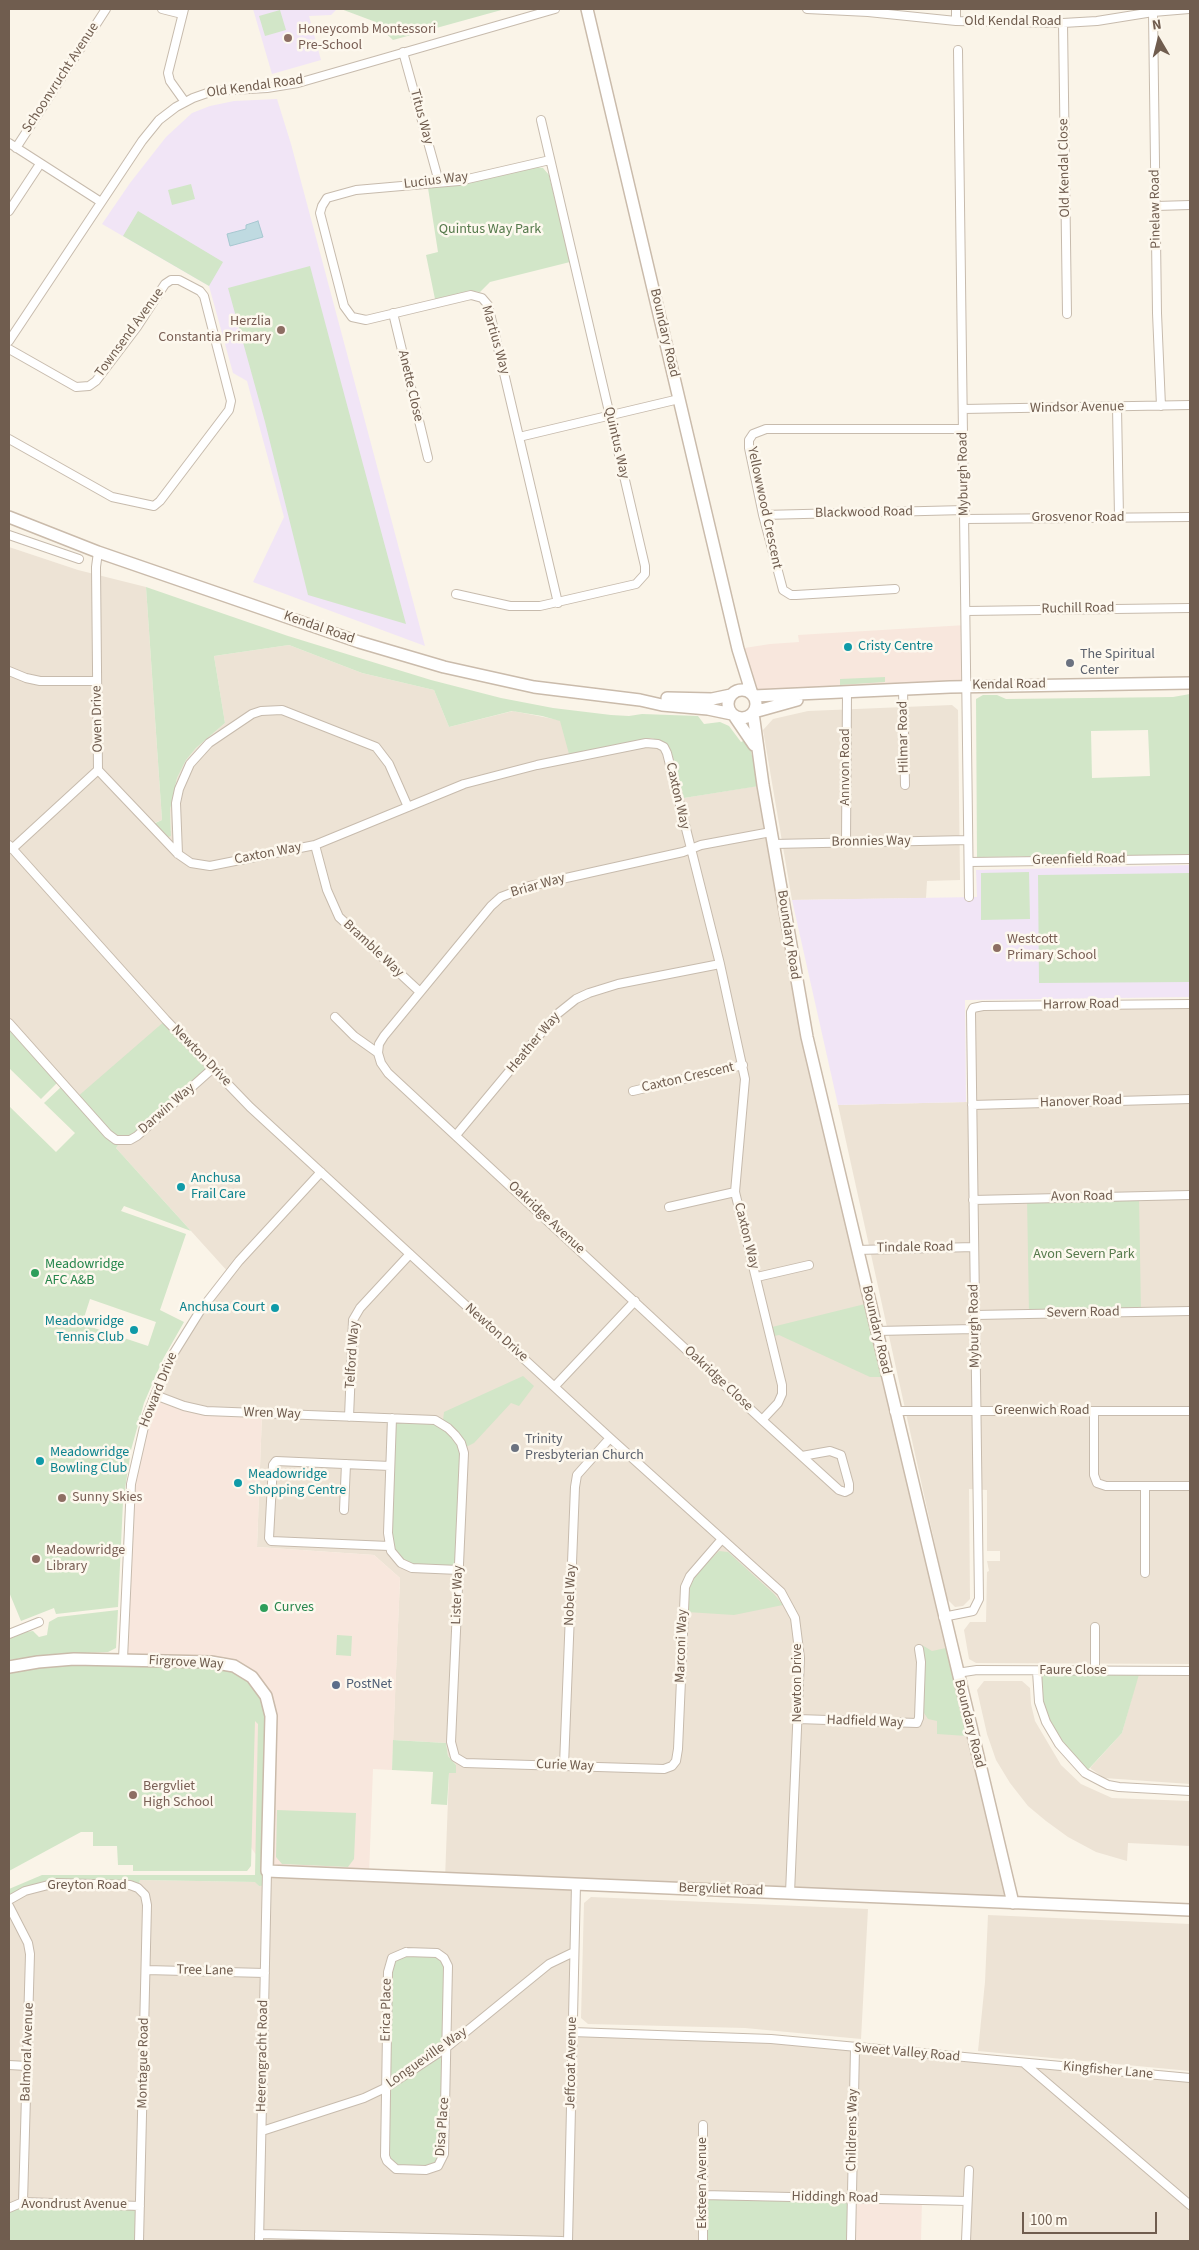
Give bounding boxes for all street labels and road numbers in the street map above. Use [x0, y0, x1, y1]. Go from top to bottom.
street label: Old Kendal Road [964, 14, 1062, 30]
street label: Schoonvrucht Avenue [19, 20, 103, 136]
street label: Old Kendal Road [206, 72, 304, 102]
street label: Titus Way [406, 88, 436, 146]
street label: Old Kendal Close [1056, 118, 1074, 218]
street label: Lucius Way [403, 169, 469, 193]
street label: Pinelaw Road [1147, 169, 1165, 249]
street label: Townsend Avenue [92, 285, 168, 381]
street label: Boundary Road [646, 287, 682, 379]
street label: Martius Way [477, 304, 513, 376]
street label: Anette Close [394, 349, 426, 423]
street label: Windsor Avenue [1030, 399, 1124, 417]
street label: Quintus Way [600, 405, 632, 481]
street label: Myburgh Road [955, 432, 973, 516]
street label: Yellowwood Crescent [743, 445, 785, 571]
street label: Blackwood Road [815, 504, 913, 522]
street label: Grosvenor Road [1031, 510, 1125, 526]
street label: Ruchill Road [1041, 600, 1115, 618]
street label: Kendal Road [281, 608, 357, 648]
street label: Kendal Road [972, 676, 1046, 694]
street label: Owen Drive [89, 685, 107, 753]
street label: Hilmar Road [895, 701, 913, 773]
street label: Annvon Road [838, 728, 854, 806]
street label: Caxton Way [661, 761, 693, 831]
street label: Bronnies Way [831, 833, 911, 851]
street label: Caxton Way [233, 839, 303, 869]
street label: Greenfield Road [1032, 851, 1126, 869]
street label: Briar Way [509, 870, 567, 902]
street label: Boundary Road [773, 889, 803, 981]
street label: Bramble Way [339, 917, 407, 981]
street label: Harrow Road [1043, 996, 1119, 1014]
street label: Heather Way [504, 1009, 564, 1077]
street label: Newton Drive [167, 1022, 235, 1090]
street label: Caxton Crescent [640, 1059, 736, 1097]
street label: Darwin Way [135, 1080, 199, 1138]
street label: Hanover Road [1039, 1092, 1123, 1112]
street label: Oakridge Avenue [504, 1178, 588, 1258]
street label: Avon Road [1051, 1188, 1113, 1206]
street label: Caxton Way [730, 1201, 762, 1271]
street label: Tindale Road [876, 1239, 954, 1257]
street label: Boundary Road [858, 1284, 894, 1376]
street label: Myburgh Road [966, 1284, 984, 1368]
street label: Newton Drive [461, 1300, 531, 1366]
street label: Severn Road [1046, 1304, 1120, 1322]
street label: Telford Way [342, 1320, 364, 1390]
street label: Oakridge Close [680, 1343, 756, 1415]
street label: Howard Drive [136, 1350, 182, 1430]
street label: Greenwich Road [994, 1403, 1090, 1419]
street label: Wren Way [243, 1405, 301, 1423]
street label: Nobel Way [562, 1564, 580, 1626]
street label: Lister Way [449, 1565, 467, 1625]
street label: Marconi Way [672, 1609, 692, 1683]
street label: Newton Drive [790, 1643, 806, 1723]
street label: Firgrove Way [148, 1653, 224, 1673]
street label: Faure Close [1039, 1663, 1107, 1679]
street label: Boundary Road [950, 1678, 988, 1770]
street label: Hadfield Way [826, 1712, 904, 1732]
street label: Curie Way [536, 1757, 594, 1775]
street label: Greyton Road [47, 1878, 127, 1894]
street label: Bergvliet Road [678, 1880, 764, 1900]
street label: Tree Lane [176, 1962, 234, 1980]
street label: Erica Place [378, 1978, 396, 2042]
street label: Heerengracht Road [254, 2000, 272, 2112]
street label: Balmoral Avenue [18, 2002, 38, 2102]
street label: Montague Road [135, 2017, 153, 2109]
street label: Jeffcoat Avenue [563, 2017, 581, 2109]
street label: Longueville Way [383, 2024, 471, 2092]
street label: Sweet Valley Road [853, 2040, 961, 2066]
street label: Kingfisher Lane [1062, 2059, 1154, 2083]
street label: Childrens Way [844, 2088, 862, 2172]
street label: Disa Place [433, 2097, 453, 2157]
street label: Eksteen Avenue [695, 2137, 711, 2229]
street label: Hiddingh Road [791, 2189, 879, 2207]
street label: Avondrust Avenue [21, 2197, 127, 2213]

